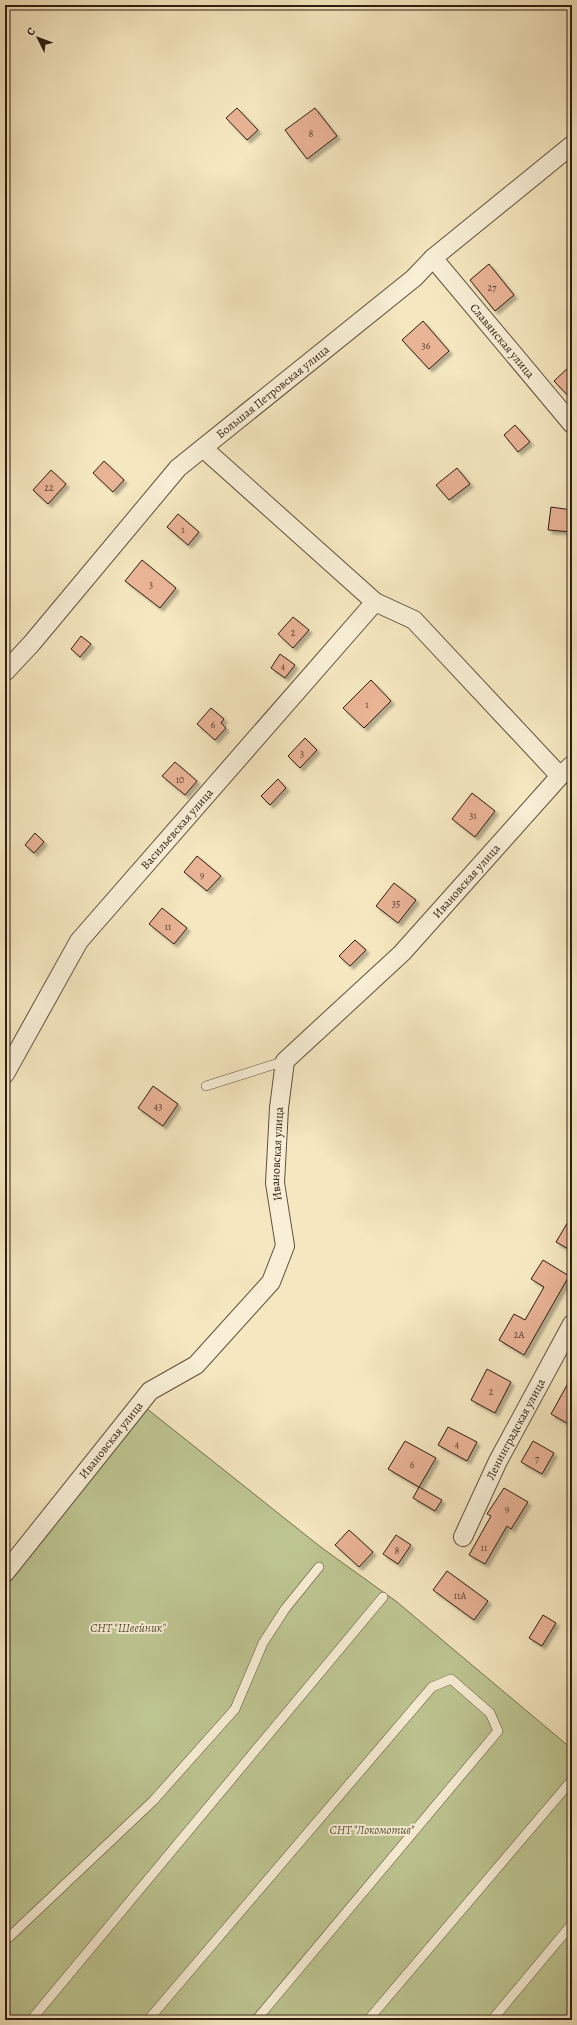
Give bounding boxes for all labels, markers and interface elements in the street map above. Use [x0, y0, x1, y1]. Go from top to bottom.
north arrow [18, 18, 58, 58]
text: С [23, 24, 39, 39]
house number: 8 [309, 127, 314, 140]
house number: 27 [488, 281, 497, 294]
street label: Славянская улица [466, 300, 539, 382]
house number: 36 [422, 339, 431, 352]
street label: Большая Петровская улица [213, 341, 333, 442]
house number: 22 [44, 481, 54, 494]
house number: 1 [181, 523, 185, 536]
house number: 3 [149, 578, 153, 591]
house number: 2 [291, 626, 296, 639]
house number: 4 [281, 660, 286, 673]
house number: 1 [365, 698, 369, 711]
house number: 6 [211, 718, 216, 731]
house number: 3 [300, 747, 304, 760]
house number: 10 [176, 773, 184, 786]
street label: Васильевская улица [137, 785, 217, 873]
house number: 31 [469, 809, 477, 822]
street label: Ивановская улица [429, 840, 504, 922]
house number: 9 [200, 868, 205, 881]
house number: 35 [392, 897, 400, 910]
house number: 11 [165, 920, 172, 933]
house number: 43 [154, 1100, 162, 1113]
street label: Ивановская улица [267, 1106, 287, 1202]
house number: 2А [514, 1328, 524, 1341]
street label: Ленинградская улица [482, 1375, 549, 1482]
house number: 2 [489, 1385, 494, 1398]
street label: Ивановская улица [75, 1398, 147, 1482]
house number: 4 [455, 1438, 460, 1451]
house number: 7 [535, 1452, 540, 1465]
house number: 6 [410, 1458, 415, 1471]
house number: 9 [505, 1502, 510, 1515]
house number: 11 [481, 1541, 488, 1554]
house number: 8 [395, 1544, 400, 1557]
house number: 11А [454, 1589, 466, 1602]
park label: СНТ "Швейник" [90, 1620, 166, 1636]
park label: СНТ "Локомотив" [330, 1822, 415, 1838]

